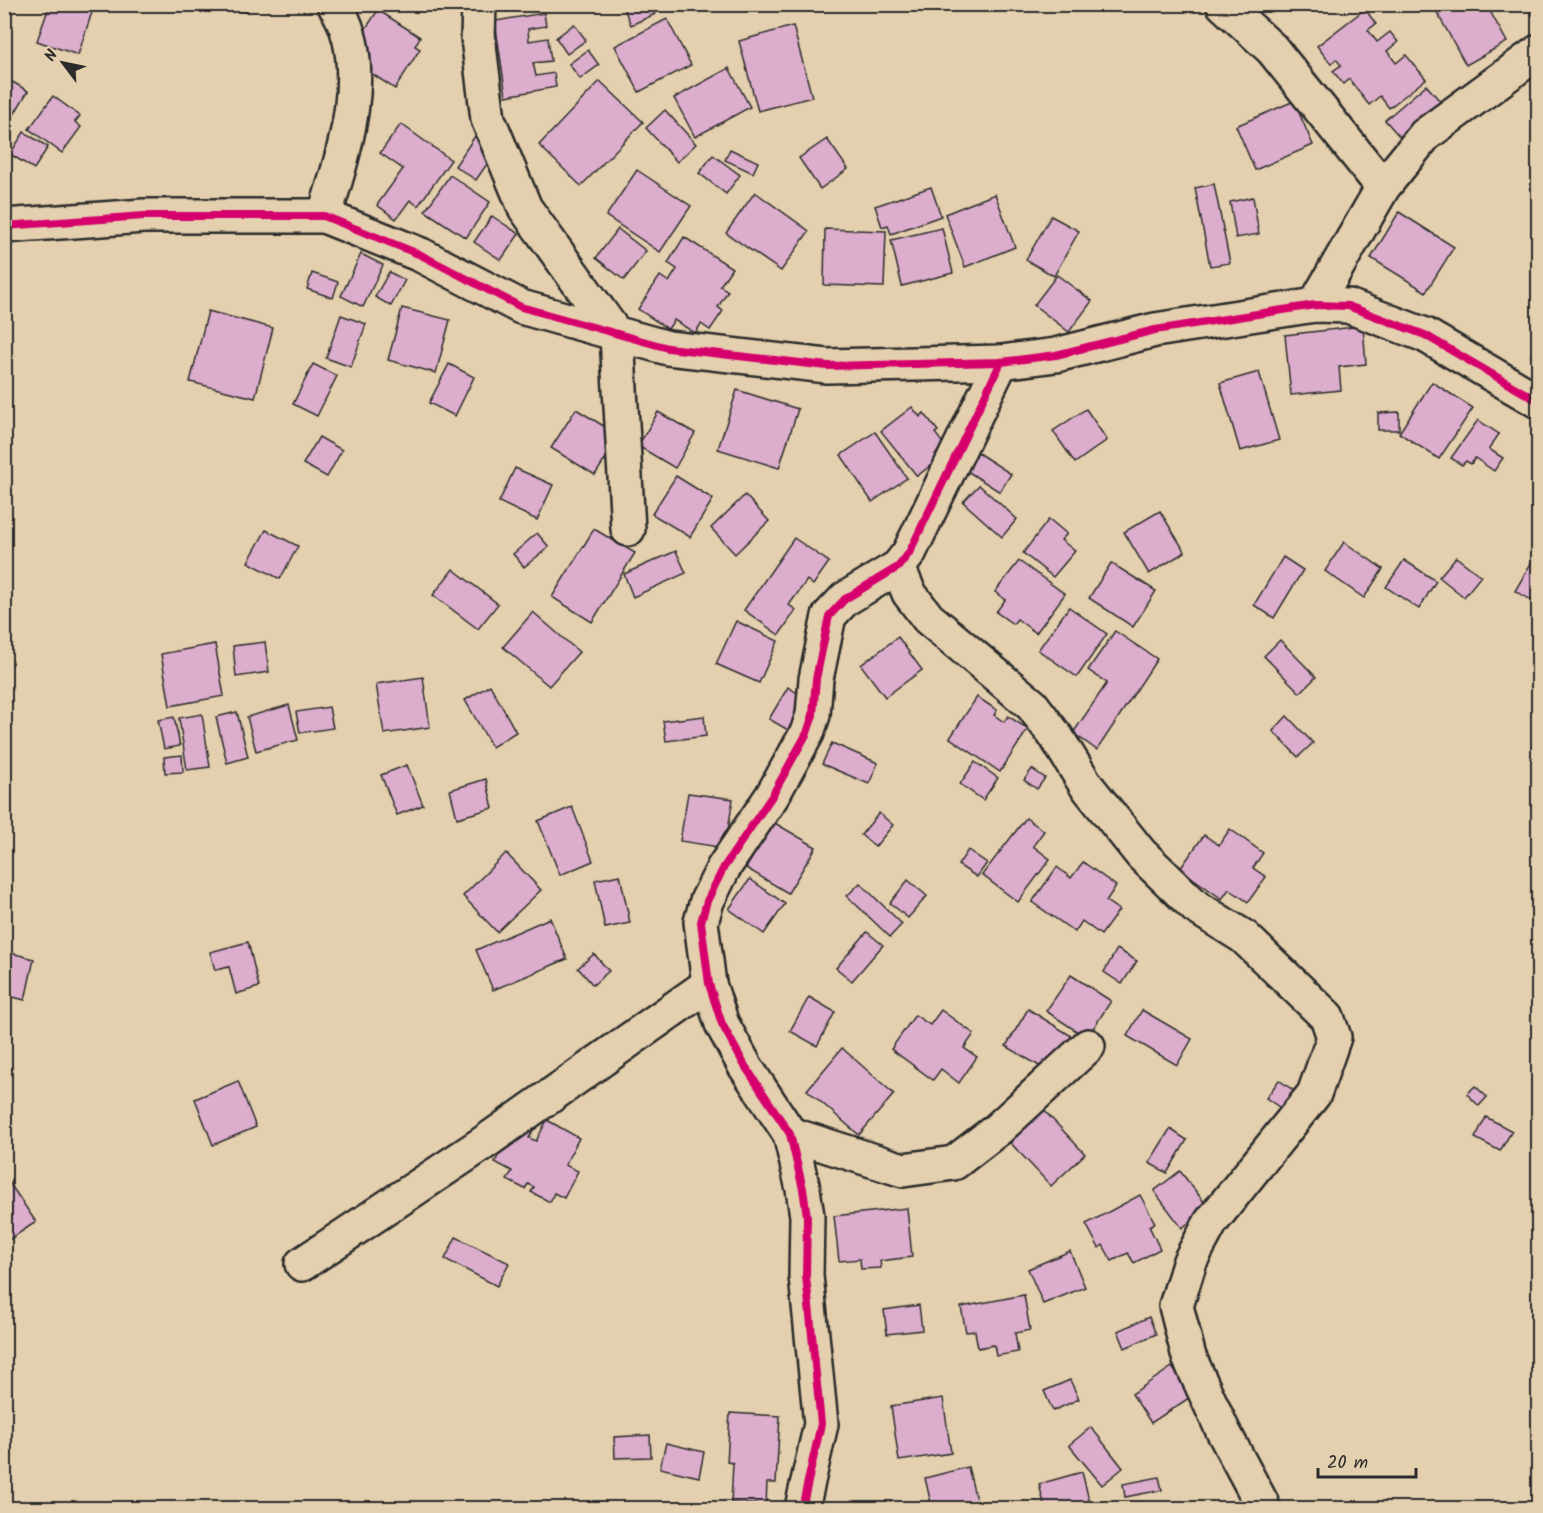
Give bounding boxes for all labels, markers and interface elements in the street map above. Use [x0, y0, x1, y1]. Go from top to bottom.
north arrow [33, 33, 93, 93]
text: N [38, 45, 65, 67]
scale bar [1318, 1441, 1416, 1479]
text: 20 m [1327, 1449, 1368, 1478]

